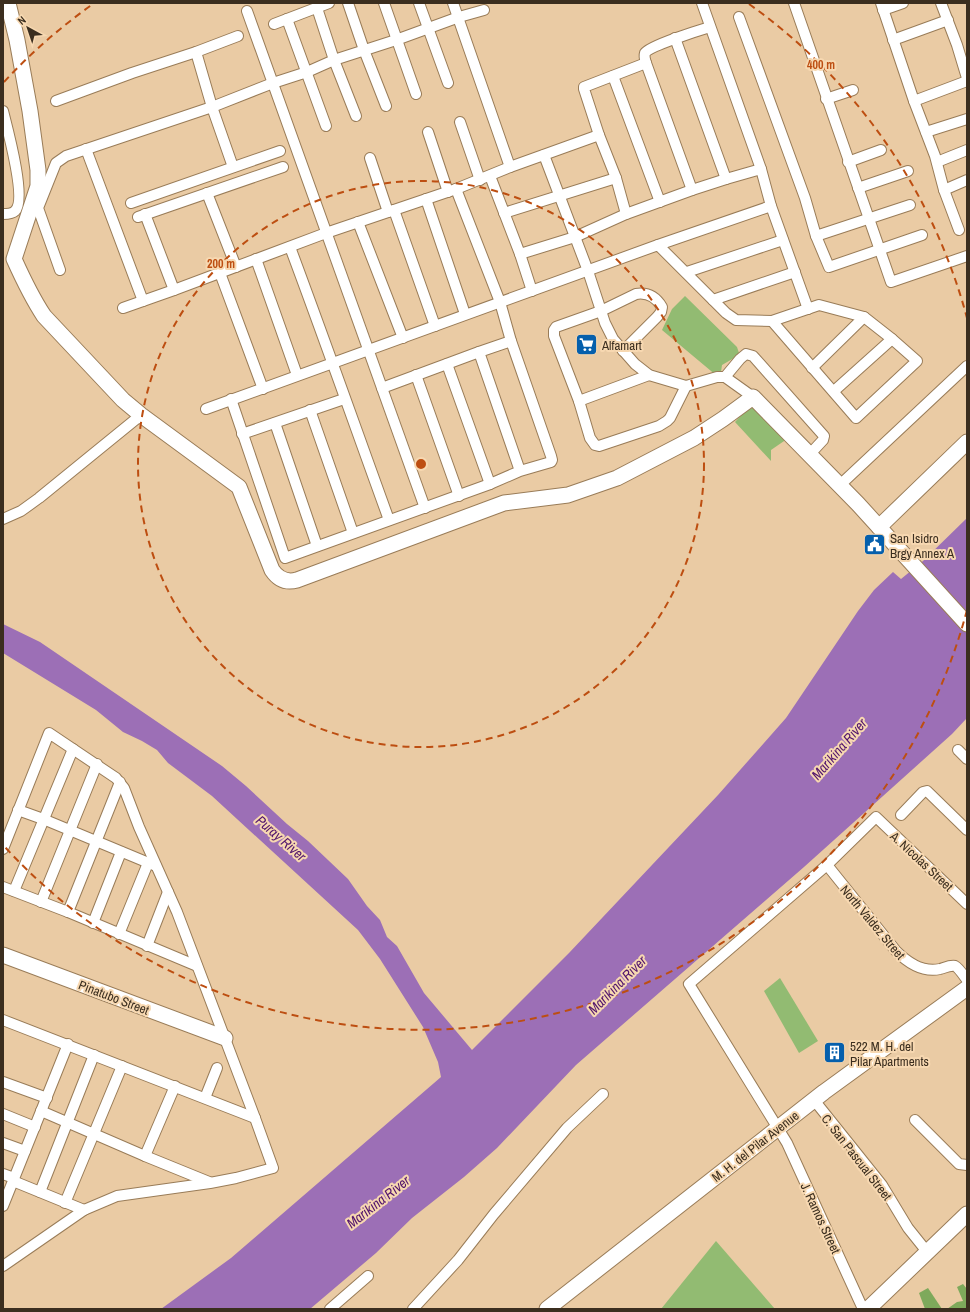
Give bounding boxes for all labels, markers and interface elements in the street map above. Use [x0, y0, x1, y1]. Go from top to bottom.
north arrow [8, 8, 48, 48]
text: N [15, 13, 29, 28]
text: 400 m [807, 57, 835, 73]
text: 200 m [207, 256, 235, 272]
supermarket icon: Alfamart [573, 332, 599, 358]
place label: Alfamart [601, 337, 642, 354]
centre of rings [414, 457, 428, 471]
place label: San Isidro Brgy Annex A [890, 530, 955, 562]
public building icon: San Isidro Brgy Annex A [861, 532, 887, 558]
water label: Marikina River [808, 714, 871, 783]
water label: Puray River [252, 811, 311, 865]
street label: A. Nicolas Street [886, 827, 957, 895]
street label: North Valdez Street [836, 882, 909, 963]
water label: Marikina River [584, 951, 651, 1018]
street label: Pinatubo Street [76, 976, 151, 1019]
place label: 522 M. H. del Pilar Apartments [850, 1038, 929, 1070]
building icon: 522 M. H. del Pilar Apartments [821, 1040, 847, 1066]
street label: M. H. del Pilar Avenue [708, 1107, 802, 1186]
street label: C. San Pascual Street [818, 1111, 896, 1204]
water label: Marikina River [343, 1171, 414, 1232]
street label: J. Ramos Street [797, 1180, 844, 1256]

